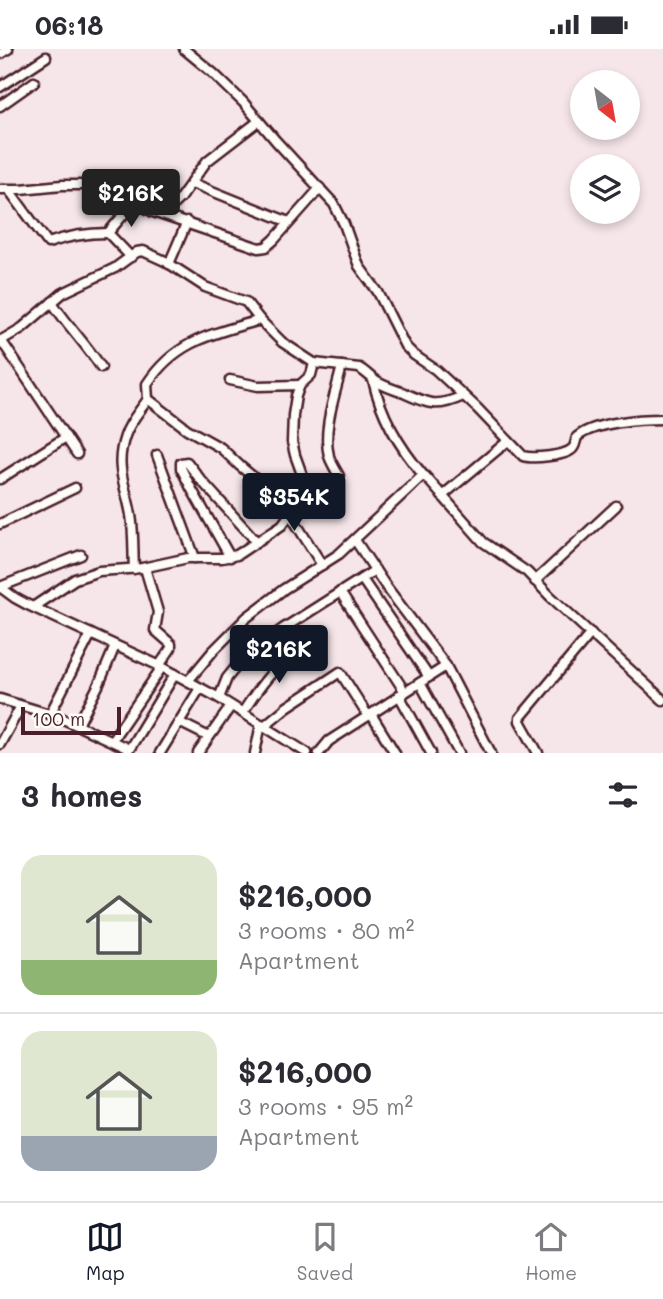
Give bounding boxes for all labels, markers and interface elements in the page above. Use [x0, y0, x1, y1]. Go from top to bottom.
text: 06:18 [35, 8, 103, 42]
north arrow [570, 70, 640, 140]
map controls [570, 70, 640, 224]
button: layers [570, 154, 640, 224]
pin: $216K [82, 169, 180, 229]
text: $216K [98, 177, 164, 207]
pin: $354K [245, 473, 343, 533]
text: $354K [258, 481, 330, 511]
pin: $216K [230, 625, 328, 685]
text: $216K [246, 633, 312, 663]
scale bar [21, 704, 121, 736]
text: 100 m [32, 706, 85, 731]
text: 3 homes [21, 775, 142, 815]
icon: filters [604, 776, 642, 814]
text: $216,000 [238, 875, 372, 915]
icon: home [77, 883, 161, 967]
text: 3 rooms · 80 m² [238, 915, 414, 945]
text: Apartment [238, 945, 360, 975]
text: $216,000 [238, 1051, 372, 1091]
icon: home [77, 1059, 161, 1143]
text: 3 rooms · 95 m² [238, 1091, 413, 1121]
text: Apartment [238, 1121, 360, 1151]
tab: Map [86, 1218, 125, 1285]
tab: Saved [297, 1218, 353, 1285]
tab: Home [525, 1218, 577, 1285]

